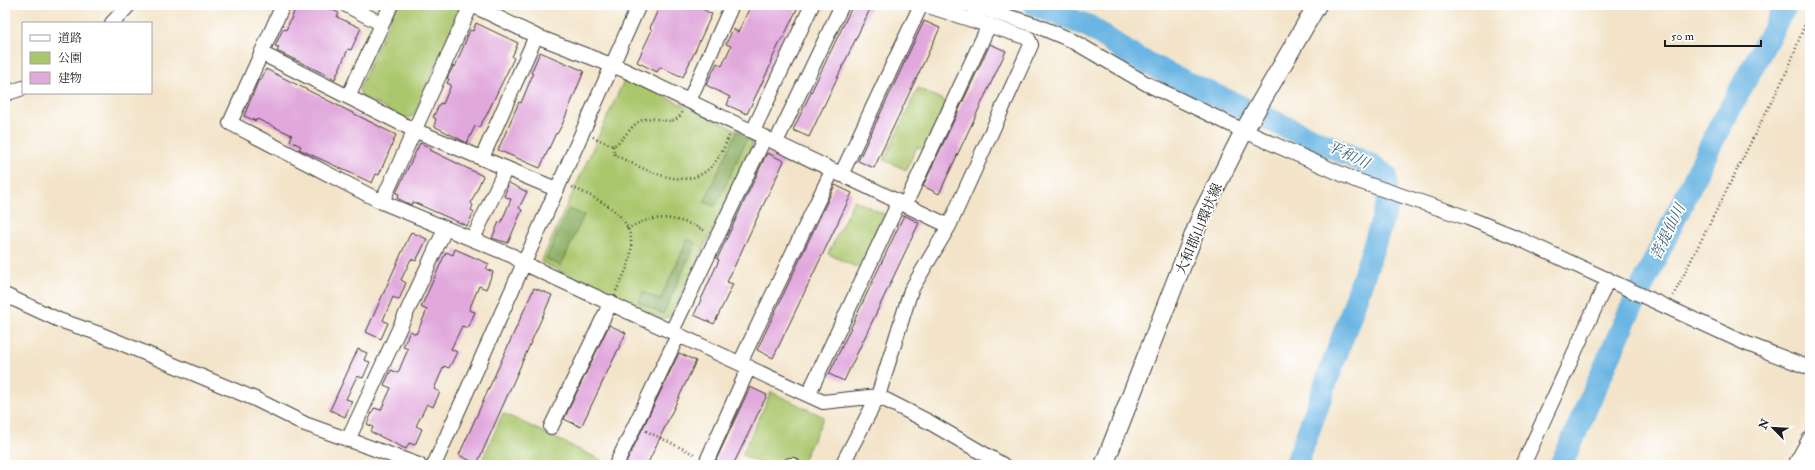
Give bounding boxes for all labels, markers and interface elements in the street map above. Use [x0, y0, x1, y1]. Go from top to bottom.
legend [22, 22, 152, 94]
scale bar [1665, 22, 1761, 48]
text: 50 m [1671, 29, 1695, 44]
text: 道路 [58, 31, 82, 46]
text: 公園 [58, 51, 82, 66]
text: 建物 [58, 71, 82, 86]
water label: 平和川 [1324, 137, 1374, 174]
street label: 大和郡山環状線 [1172, 181, 1226, 277]
water label: 菩提仙川 [1646, 199, 1691, 263]
north arrow [1753, 408, 1793, 448]
text: N [1756, 416, 1773, 432]

